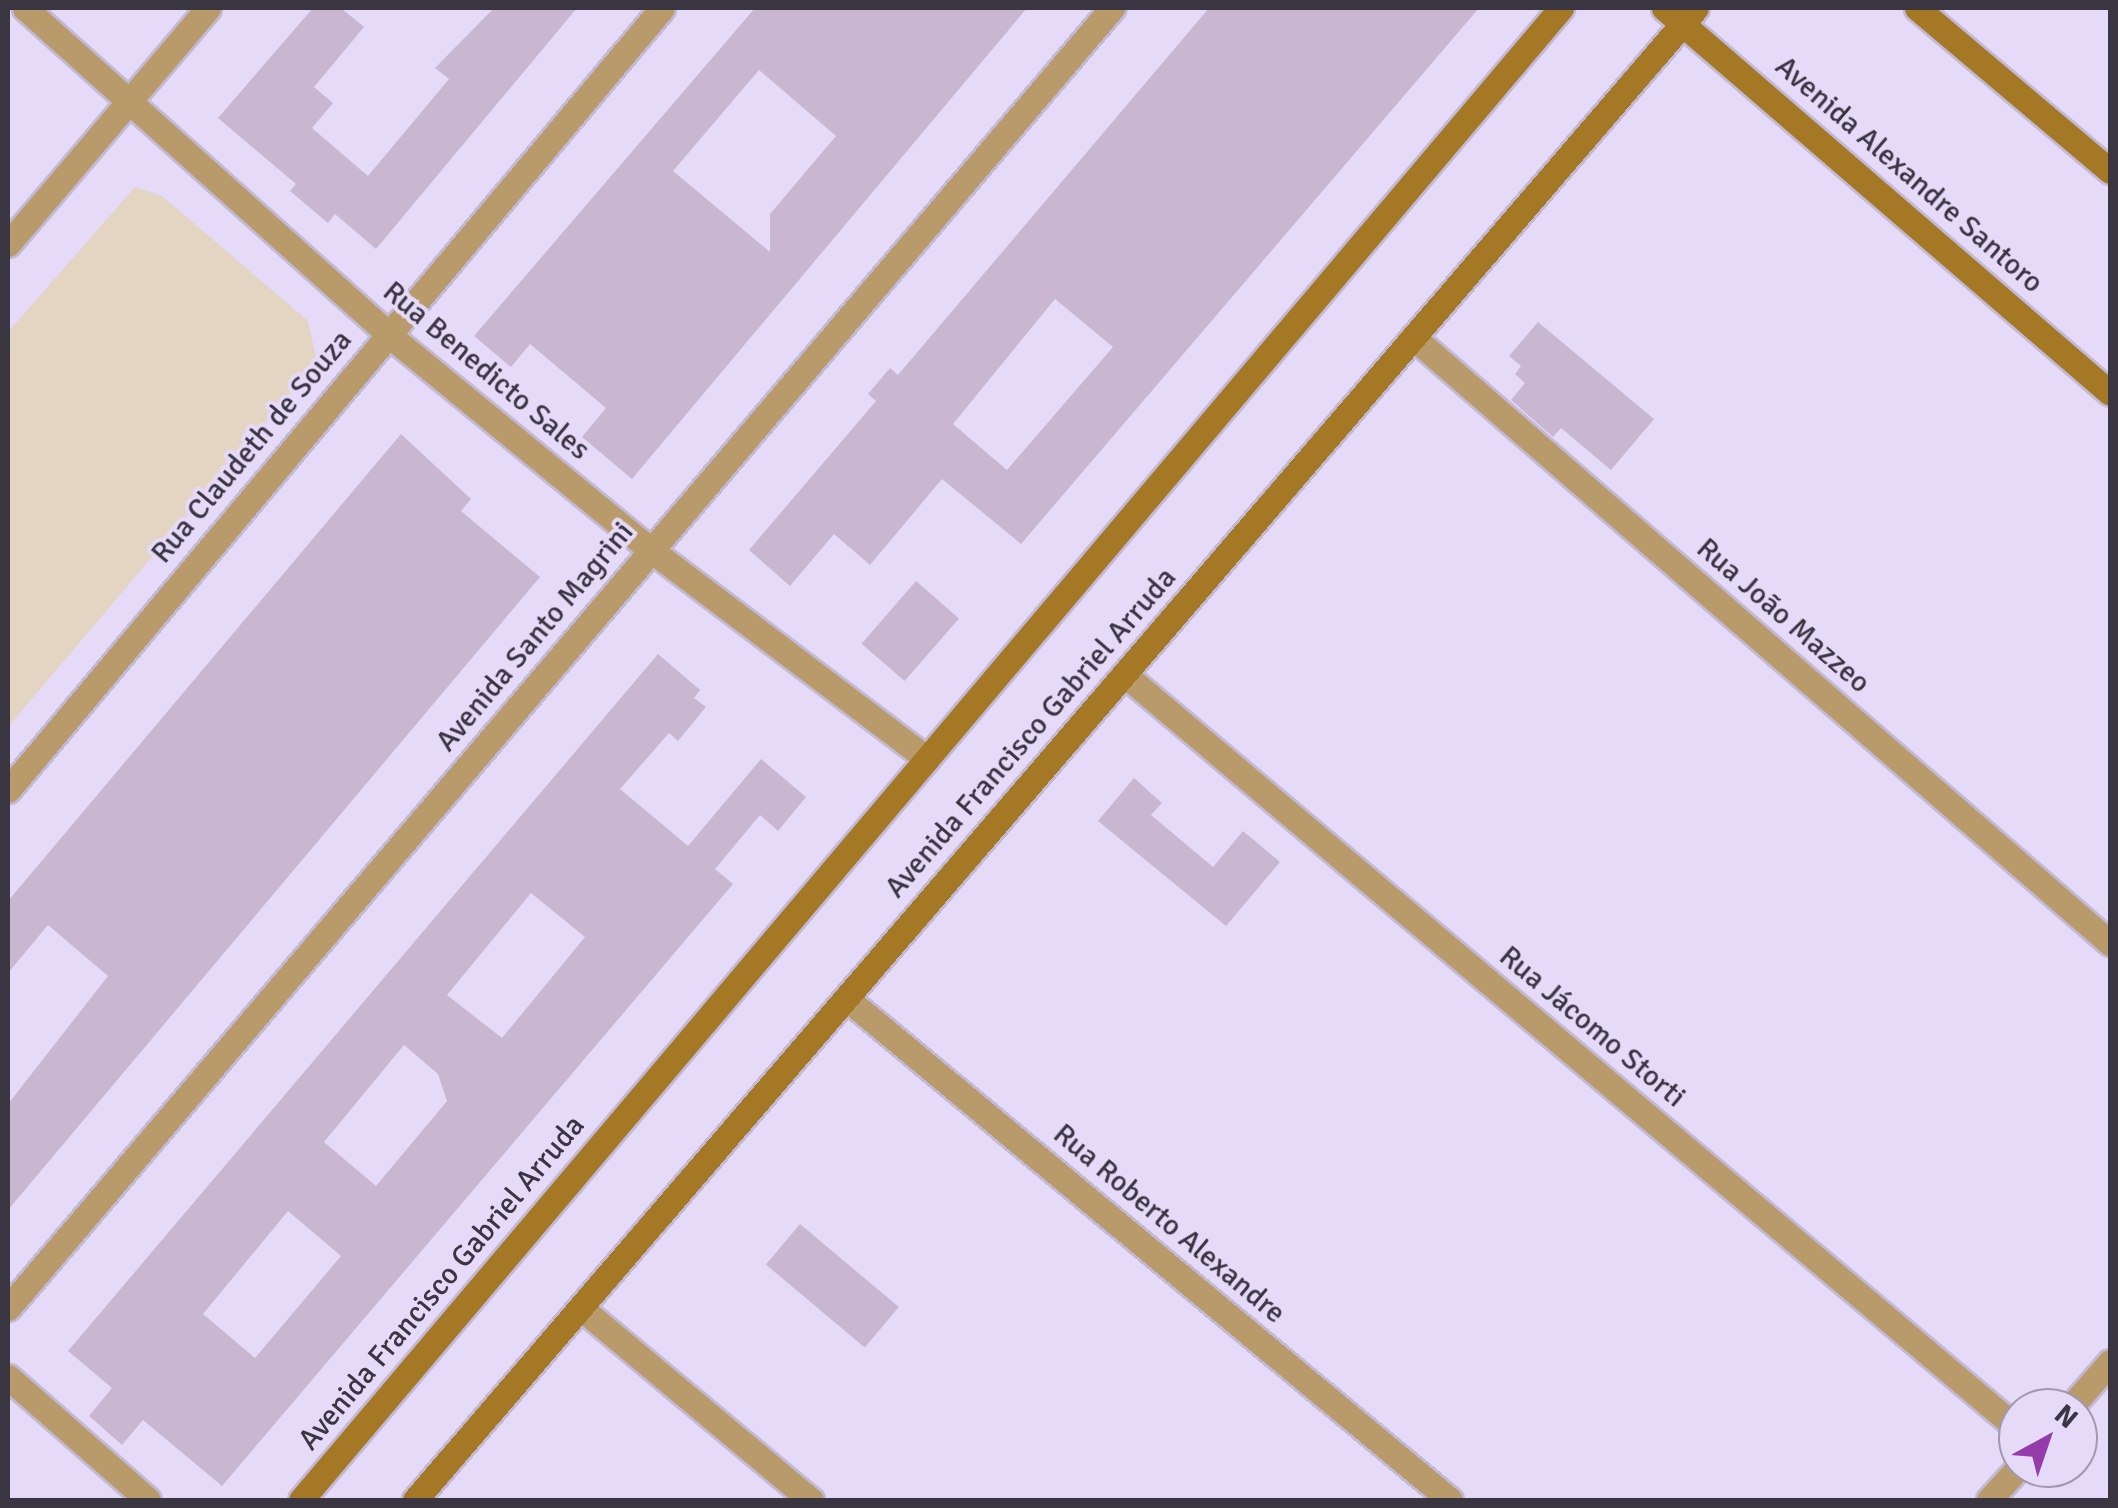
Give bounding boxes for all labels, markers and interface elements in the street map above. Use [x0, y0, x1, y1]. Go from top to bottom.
street label: Avenida Alexandre Santoro [1768, 49, 2050, 301]
street label: Rua Benedicto Sales [375, 274, 597, 468]
street label: Rua Claudeth de Souza [144, 323, 360, 571]
street label: Avenida Santo Magrini [429, 515, 641, 759]
street label: Rua João Mazzeo [1689, 531, 1877, 701]
street label: Avenida Francisco Gabriel Arruda [878, 560, 1184, 906]
street label: Rua Jácomo Storti [1492, 939, 1692, 1115]
street label: Avenida Francisco Gabriel Arruda [291, 1108, 593, 1458]
street label: Rua Roberto Alexandre [1046, 1116, 1292, 1332]
north arrow [1998, 1388, 2098, 1488]
text: N [2048, 1397, 2084, 1436]

